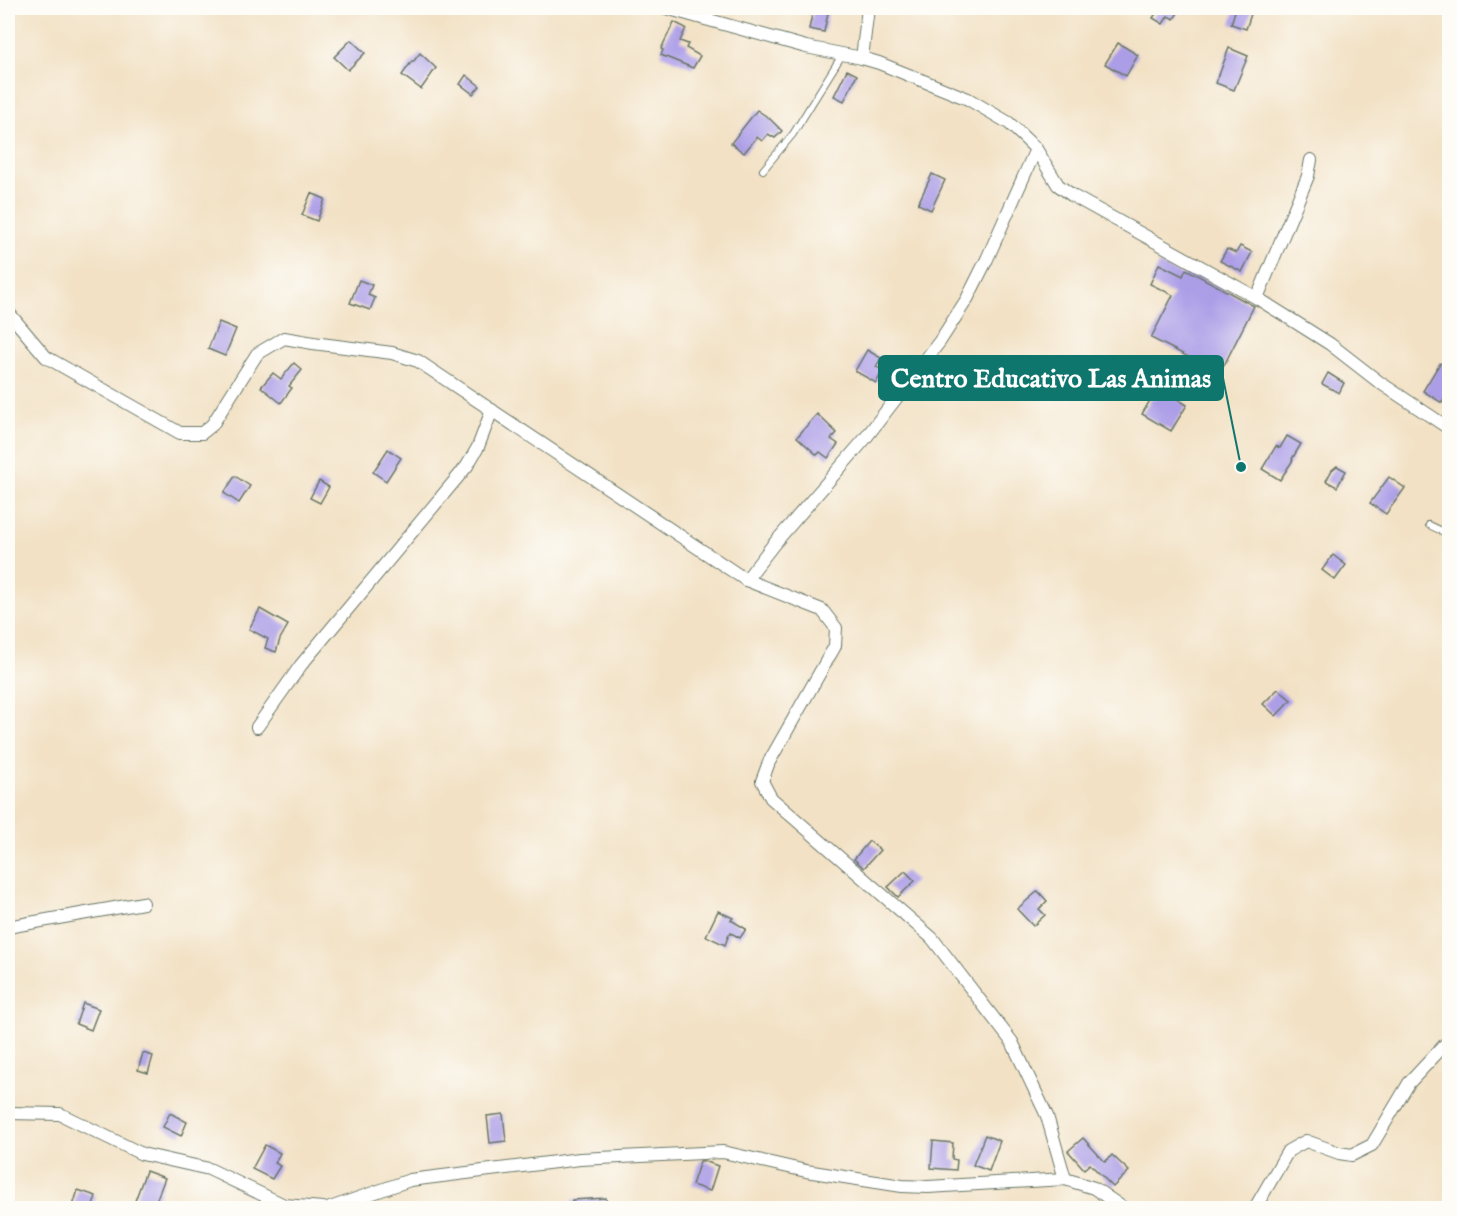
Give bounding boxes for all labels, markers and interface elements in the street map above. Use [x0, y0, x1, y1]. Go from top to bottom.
callout: Centro Educativo Las Animas [879, 356, 1223, 400]
text: Centro Educativo Las Animas [891, 363, 1211, 396]

